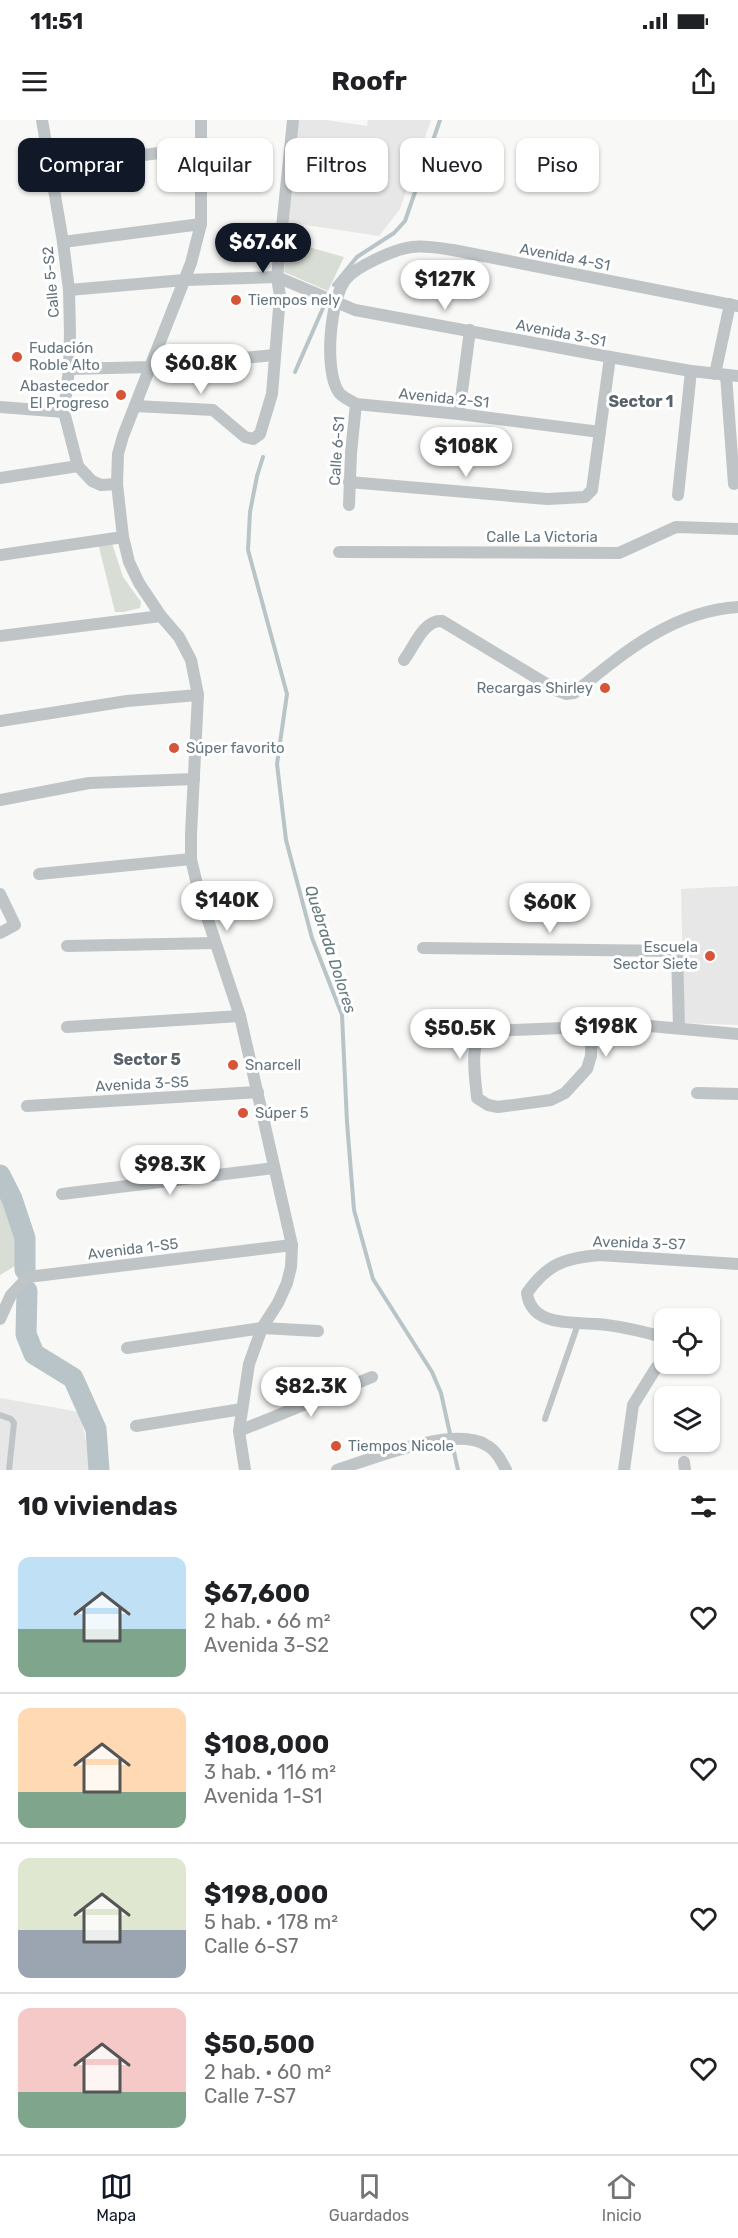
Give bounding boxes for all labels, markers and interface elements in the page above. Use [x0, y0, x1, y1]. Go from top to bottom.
text: 11:51 [30, 8, 83, 35]
icon: menu [18, 65, 51, 98]
text: Roofr [331, 65, 407, 97]
icon: share [687, 65, 720, 98]
chip: Comprar [18, 138, 145, 192]
chip: Alquilar [157, 138, 273, 192]
chip: Filtros [285, 138, 388, 192]
chip: Nuevo [400, 138, 504, 192]
chip: Piso [516, 138, 599, 192]
pin: $67.6K [214, 223, 312, 274]
text: $67.6K [229, 230, 297, 254]
street label: Avenida 4-S1 [518, 239, 612, 275]
street label: Calle 5-S2 [39, 245, 63, 318]
pin: $127K [403, 260, 487, 311]
text: $127K [414, 267, 476, 291]
place label: Tiempos nely [248, 291, 340, 309]
marker: Tiempos nely [229, 293, 243, 307]
street label: Avenida 3-S1 [514, 315, 608, 351]
place label: Fudación Roble Alto [29, 339, 100, 374]
pin: $60.8K [152, 344, 250, 395]
marker: Fudación Roble Alto [10, 350, 24, 364]
text: $60.8K [165, 351, 237, 375]
place label: Abastecedor El Progreso [20, 377, 109, 412]
street label: Avenida 2-S1 [398, 384, 490, 412]
marker: Abastecedor El Progreso [114, 388, 128, 402]
district label: Sector 1 [608, 392, 674, 411]
street label: Calle 6-S1 [326, 416, 348, 486]
pin: $108K [424, 427, 508, 478]
text: $108K [434, 434, 498, 458]
street label: Calle La Victoria [486, 528, 598, 546]
place label: Recargas Shirley [476, 679, 593, 697]
marker: Recargas Shirley [598, 681, 612, 695]
place label: Súper favorito [186, 739, 285, 757]
marker: Súper favorito [167, 741, 181, 755]
pin: $140K [185, 881, 269, 932]
water label: Quebrada Dolores [301, 883, 360, 1016]
pin: $60K [514, 883, 586, 934]
text: $140K [195, 888, 259, 912]
text: $60K [523, 890, 577, 914]
place label: Escuela Sector Siete [613, 938, 698, 973]
marker: Escuela Sector Siete [703, 949, 717, 963]
pin: $198K [564, 1007, 648, 1058]
pin: $50.5K [411, 1009, 509, 1060]
text: $198K [575, 1014, 637, 1038]
text: $50.5K [424, 1016, 496, 1040]
district label: Sector 5 [113, 1050, 181, 1069]
place label: Snarcell [245, 1056, 301, 1074]
marker: Snarcell [226, 1058, 240, 1072]
street label: Avenida 3-S5 [95, 1073, 189, 1095]
place label: Súper 5 [255, 1104, 309, 1122]
marker: Súper 5 [236, 1106, 250, 1120]
pin: $98.3K [121, 1145, 219, 1196]
text: $98.3K [134, 1152, 206, 1176]
street label: Avenida 3-S7 [592, 1232, 686, 1254]
street label: Avenida 1-S5 [87, 1234, 179, 1263]
map controls [654, 1308, 720, 1452]
button: locate [654, 1308, 720, 1374]
pin: $82.3K [262, 1367, 360, 1418]
text: $82.3K [275, 1374, 347, 1398]
button: layers [654, 1386, 720, 1452]
place label: Tiempos Nicole [348, 1437, 454, 1455]
marker: Tiempos Nicole [329, 1439, 343, 1453]
icon: filters [687, 1490, 720, 1523]
text: 10 viviendas [18, 1491, 178, 1522]
text: $67,600 [204, 1578, 310, 1609]
icon: home [66, 1581, 138, 1653]
icon: heart [687, 1601, 720, 1634]
text: 2 hab. · 66 m² [204, 1609, 331, 1633]
text: Avenida 3-S2 [204, 1633, 329, 1657]
text: $108,000 [204, 1729, 330, 1760]
icon: home [66, 1732, 138, 1804]
icon: heart [687, 1752, 720, 1785]
text: 3 hab. · 116 m² [204, 1760, 336, 1784]
text: Avenida 1-S1 [204, 1784, 322, 1808]
text: $198,000 [204, 1879, 329, 1910]
icon: home [66, 1882, 138, 1954]
icon: heart [687, 1902, 720, 1935]
text: 5 hab. · 178 m² [204, 1910, 338, 1934]
text: Calle 6-S7 [204, 1934, 298, 1958]
text: $50,500 [204, 2029, 315, 2060]
icon: home [66, 2032, 138, 2104]
icon: heart [687, 2052, 720, 2085]
text: 2 hab. · 60 m² [204, 2060, 331, 2084]
text: Calle 7-S7 [204, 2084, 296, 2108]
tab: Mapa [96, 2170, 136, 2225]
tab: Guardados [329, 2170, 409, 2225]
tab: Inicio [602, 2170, 642, 2225]

